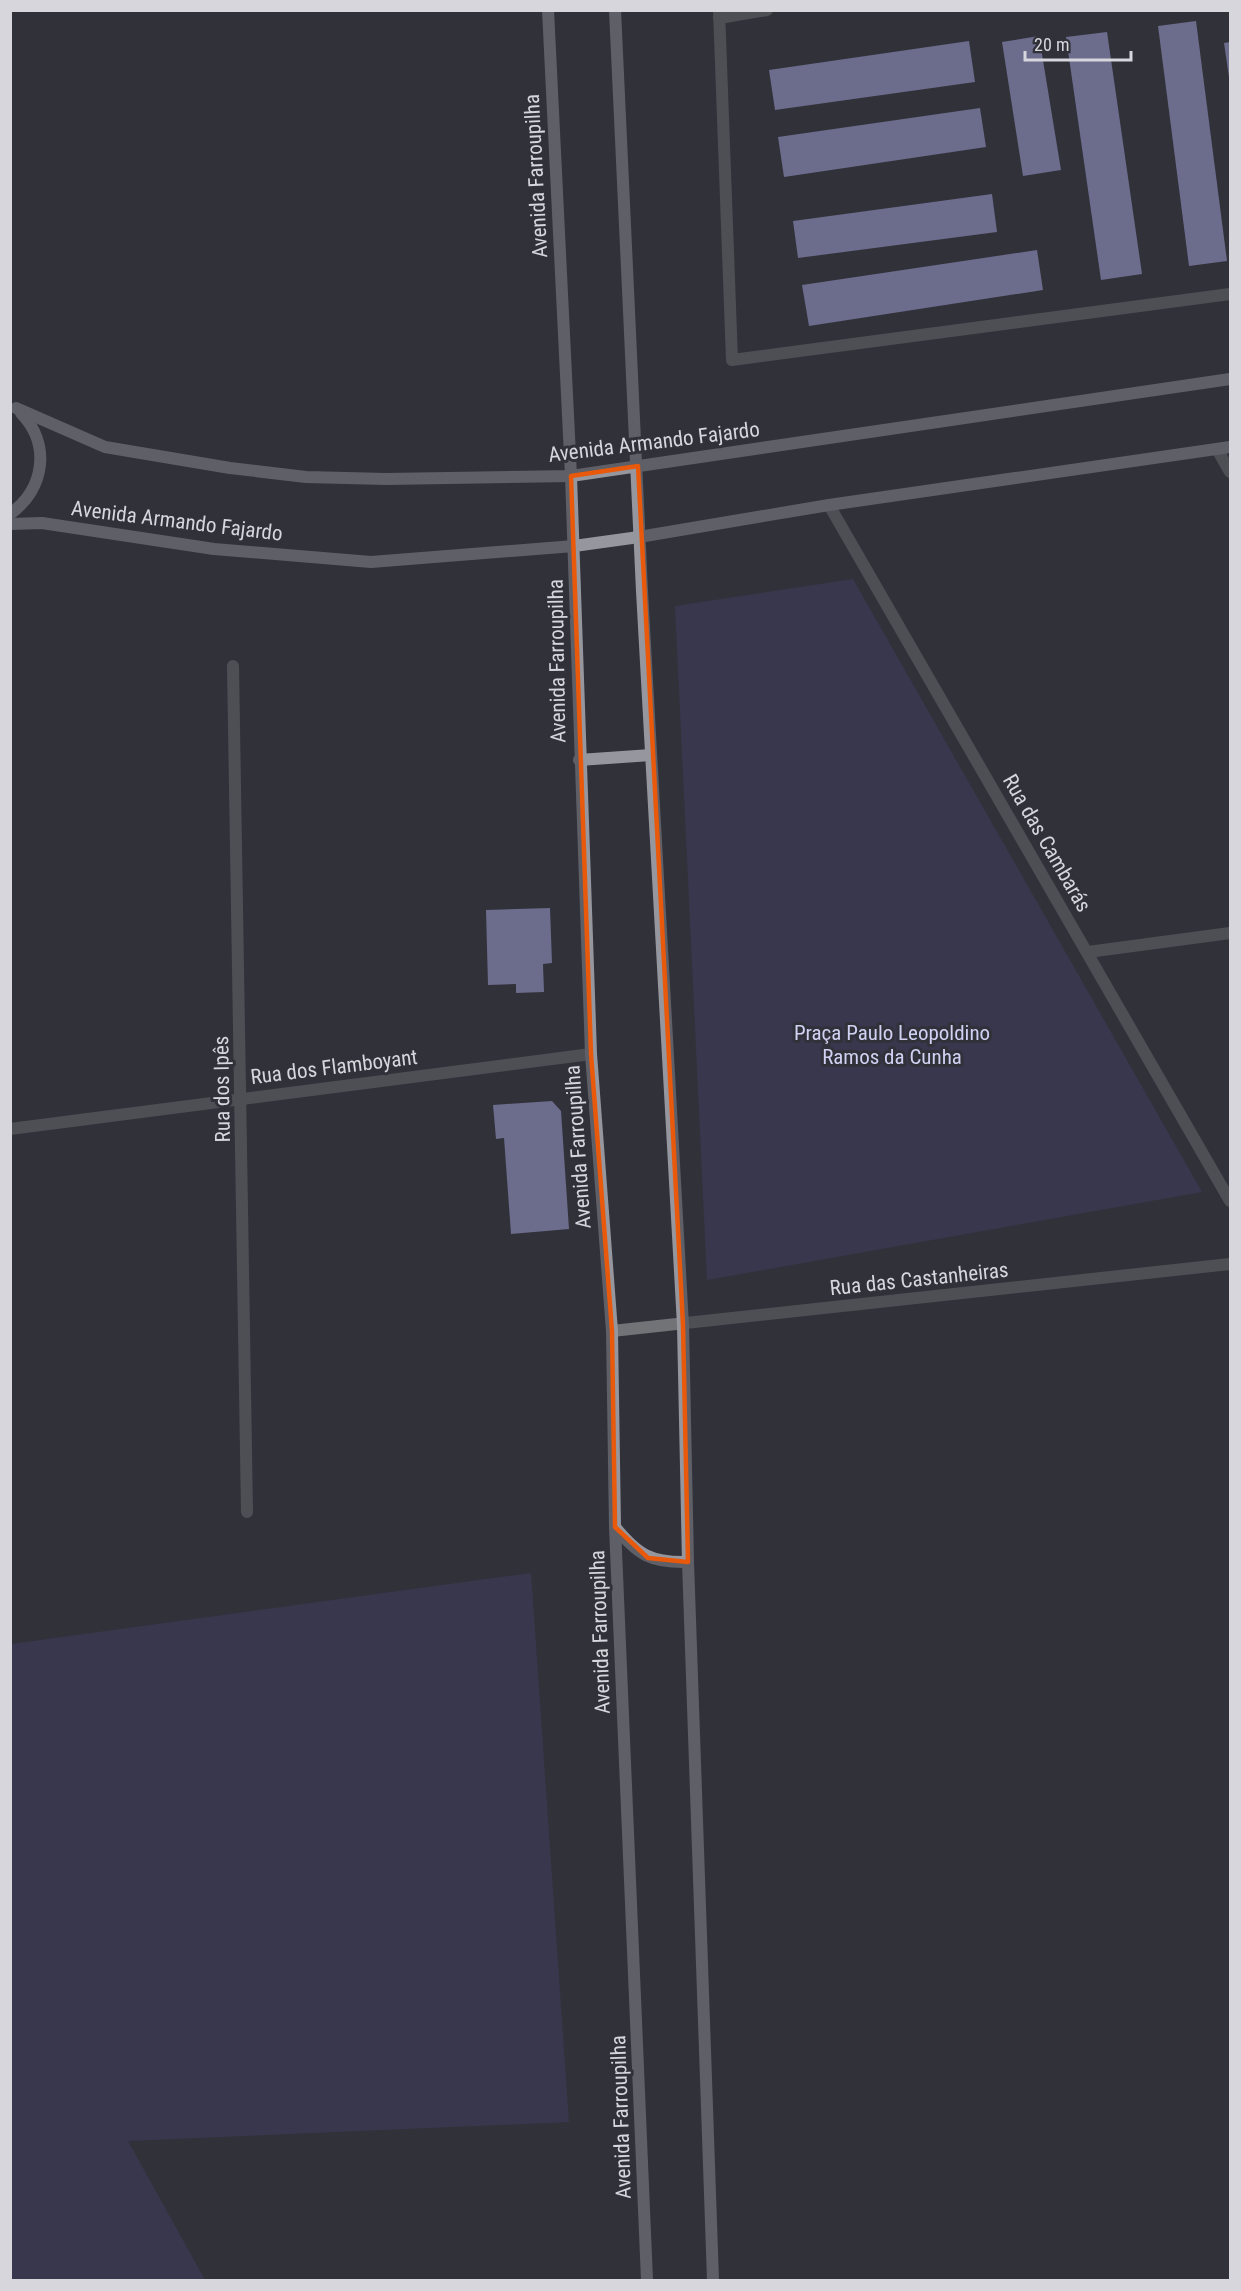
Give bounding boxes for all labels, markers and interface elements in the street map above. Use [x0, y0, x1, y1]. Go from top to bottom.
scale bar [1025, 24, 1132, 62]
text: 20 m [1034, 34, 1069, 55]
street label: Avenida Farroupilha [520, 94, 552, 258]
street label: Avenida Armando Fajardo [547, 417, 761, 467]
street label: Avenida Armando Fajardo [70, 496, 284, 546]
street label: Avenida Farroupilha [544, 579, 570, 743]
street label: Rua das Cambarás [998, 770, 1096, 916]
park label: Praça Paulo Leopoldino Ramos da Cunha [794, 1021, 990, 1069]
street label: Rua dos Ipês [209, 1036, 235, 1142]
street label: Rua dos Flamboyant [249, 1045, 419, 1089]
street label: Avenida Farroupilha [560, 1064, 596, 1230]
street label: Rua das Castanheiras [829, 1258, 1009, 1300]
street label: Avenida Farroupilha [585, 1550, 615, 1714]
street label: Avenida Farroupilha [606, 2035, 636, 2199]

